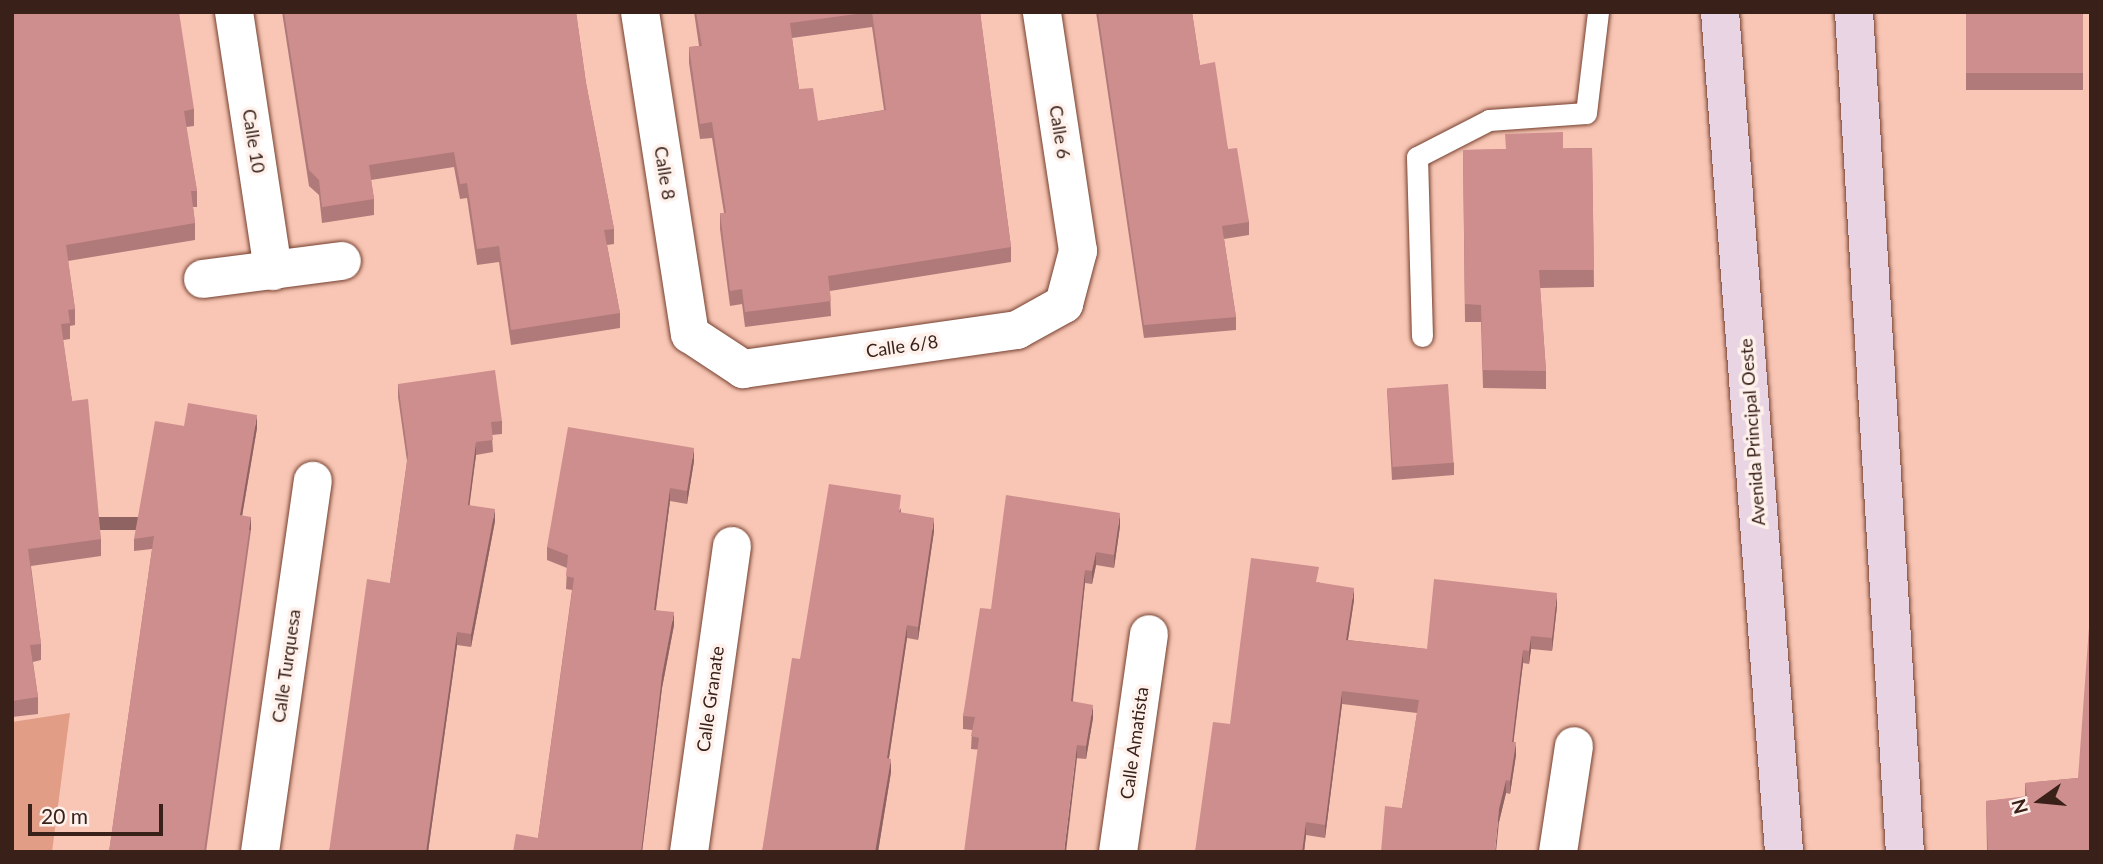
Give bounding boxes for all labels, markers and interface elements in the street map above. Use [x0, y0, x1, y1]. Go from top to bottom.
street label: Calle 6 [1045, 104, 1075, 160]
street label: Calle 10 [238, 107, 270, 175]
street label: Calle 8 [650, 145, 680, 201]
street label: Calle 6/8 [865, 330, 939, 362]
street label: Avenida Principal Oeste [1735, 338, 1769, 526]
street label: Calle Turquesa [267, 608, 305, 724]
street label: Calle Granate [692, 645, 728, 753]
street label: Calle Amatista [1115, 685, 1153, 801]
north arrow [2005, 766, 2075, 836]
scale bar [32, 790, 166, 834]
text: N [2006, 797, 2032, 817]
text: 20 m [41, 803, 88, 828]

